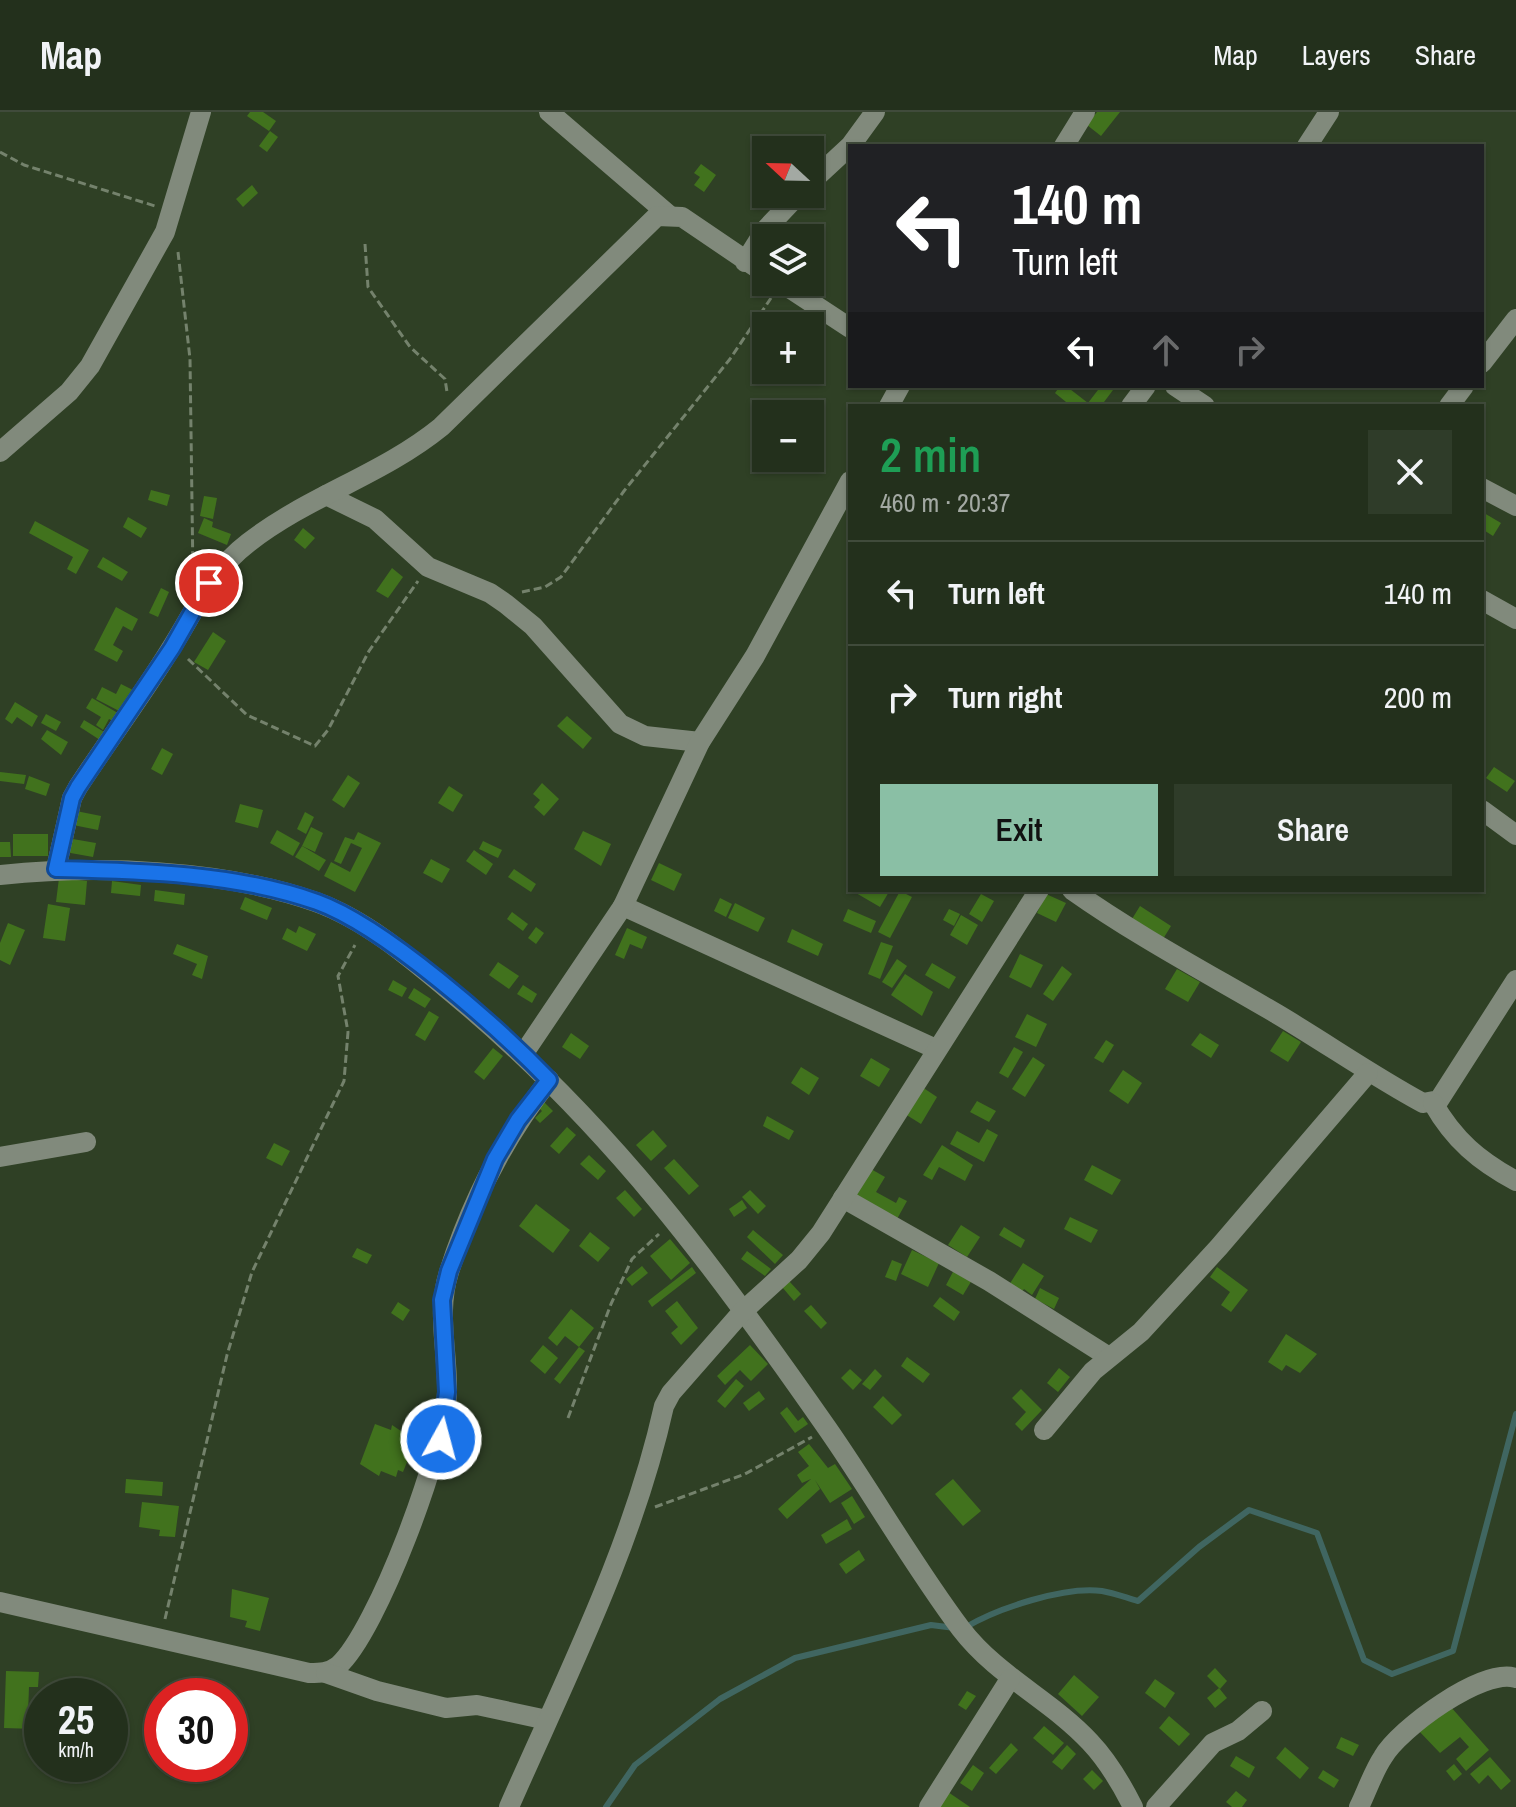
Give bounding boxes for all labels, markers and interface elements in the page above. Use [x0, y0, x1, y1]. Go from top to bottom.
text: Map [40, 30, 102, 81]
text: Map [1213, 36, 1258, 74]
text: Layers [1302, 36, 1371, 74]
text: Share [1415, 36, 1476, 74]
north arrow [752, 136, 824, 208]
map controls [752, 136, 824, 472]
text: 140 m [1012, 166, 1142, 241]
icon: left [880, 176, 984, 280]
button: layers [752, 224, 824, 296]
text: Turn left [1012, 238, 1118, 286]
button: + [752, 312, 824, 384]
icon: left [1060, 328, 1104, 372]
icon: ahead [1144, 328, 1188, 372]
icon: right [1228, 328, 1272, 372]
button: − [752, 400, 824, 472]
text: 2 min [880, 422, 981, 487]
button: close [1368, 430, 1452, 514]
text: 460 m · 20:37 [880, 485, 1010, 520]
pin [175, 549, 243, 617]
icon: arrive [187, 561, 231, 605]
icon: left [880, 571, 924, 615]
text: Turn left [948, 573, 1045, 613]
text: 140 m [1384, 573, 1452, 613]
icon: right [880, 675, 924, 719]
text: Turn right [948, 677, 1062, 717]
text: 200 m [1384, 677, 1452, 717]
button: Exit [880, 784, 1158, 876]
button: Share [1174, 784, 1452, 876]
position arrow [399, 1397, 483, 1481]
speed limit sign: 30 [144, 1678, 248, 1782]
text: 25 [58, 1693, 94, 1746]
text: km/h [58, 1736, 94, 1763]

